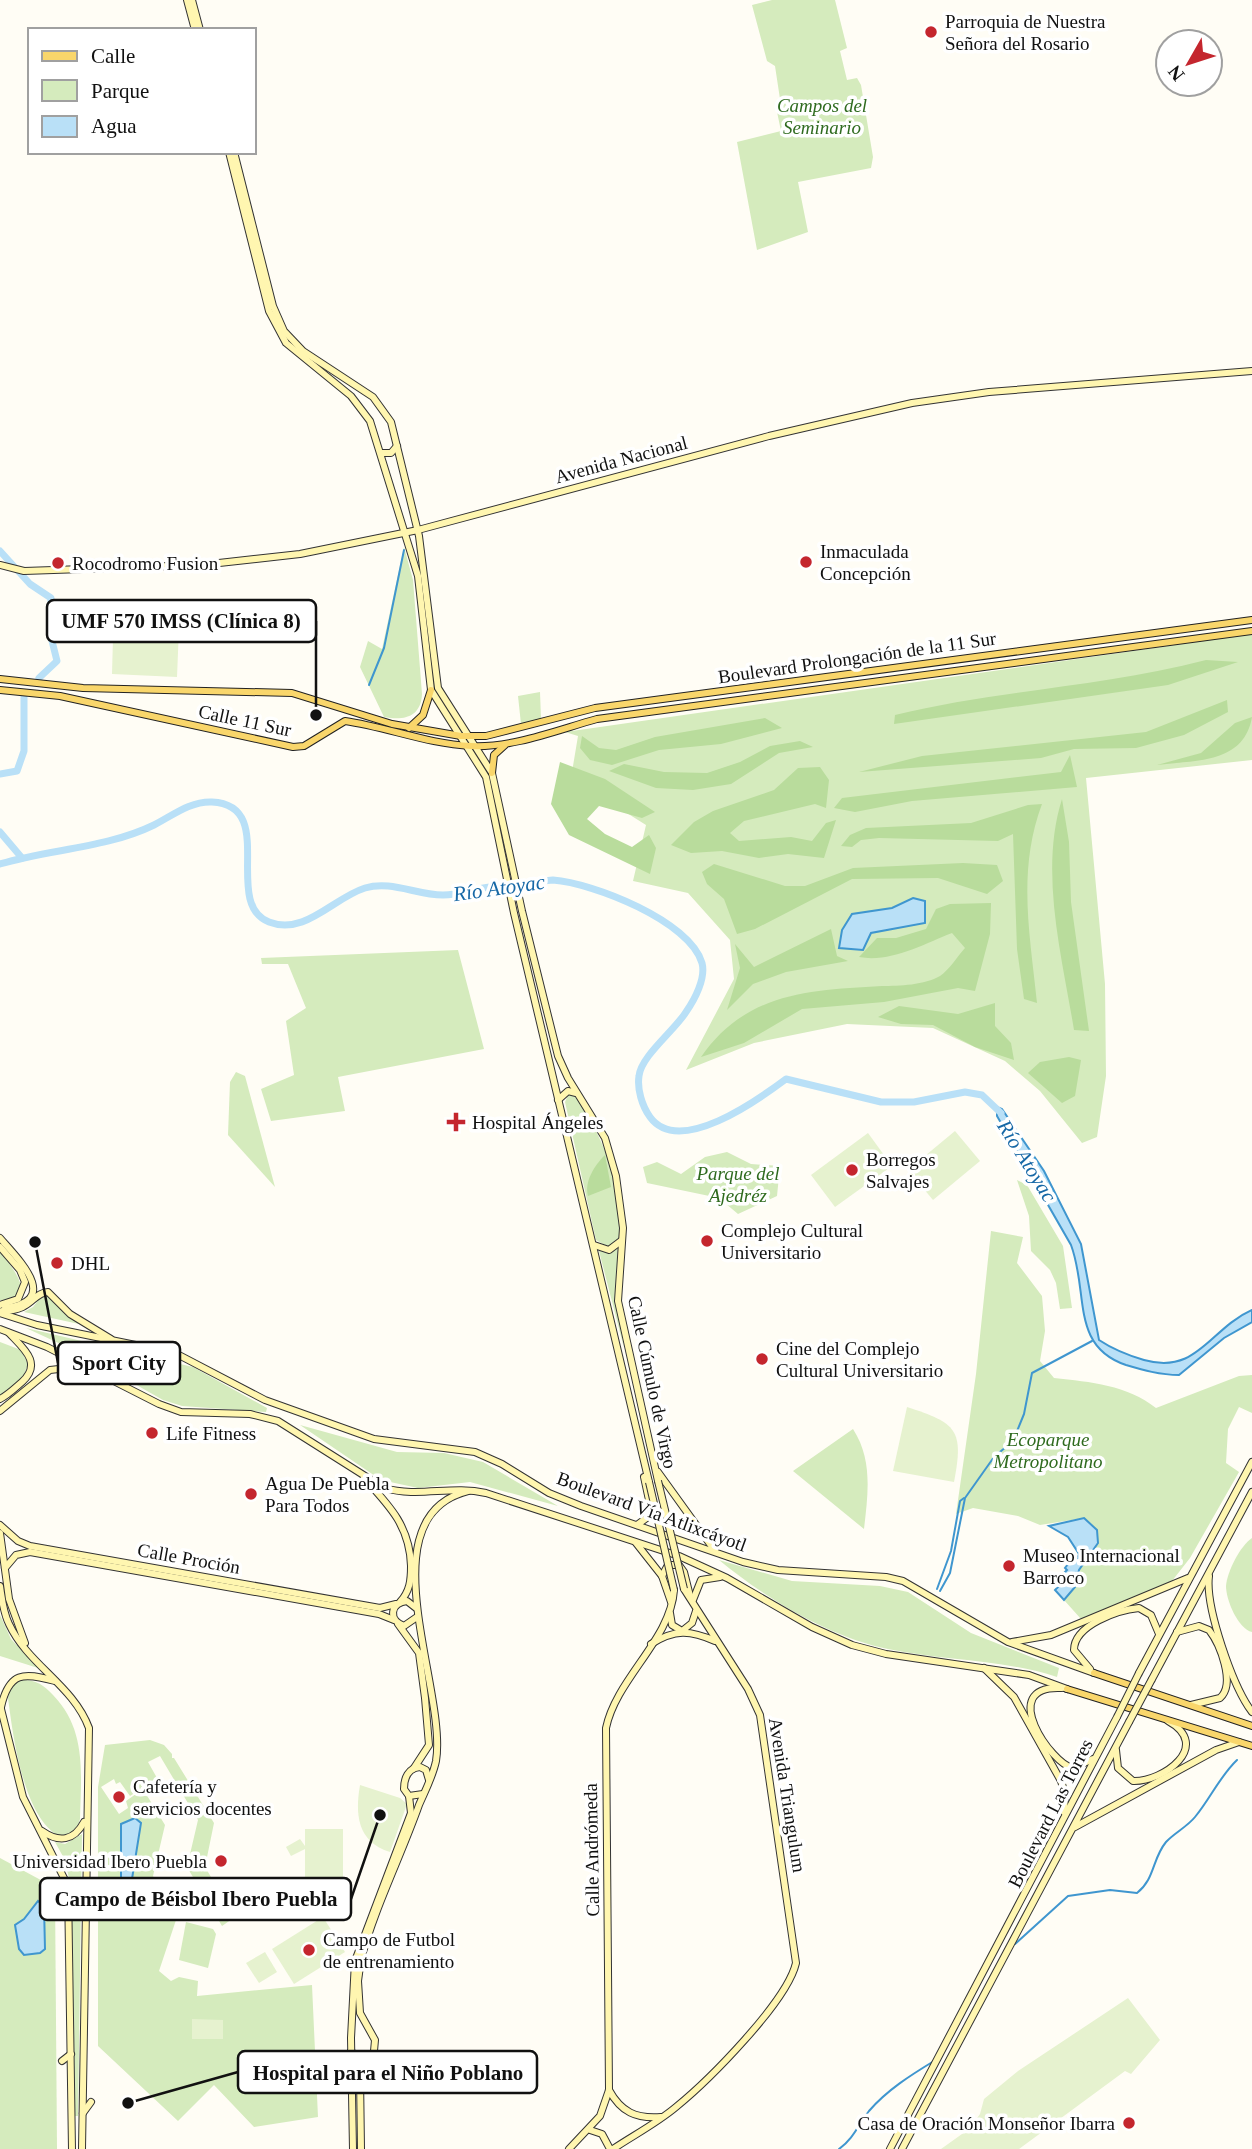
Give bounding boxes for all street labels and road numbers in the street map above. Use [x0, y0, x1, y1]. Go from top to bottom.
street label: Avenida Nacional [553, 432, 690, 487]
street label: Boulevard Prolongación de la 11 Sur [717, 627, 998, 687]
street label: Calle 11 Sur [197, 700, 294, 741]
street label: Calle Cúmulo de Virgo [624, 1294, 681, 1470]
street label: Boulevard Vía Atlixcáyotl [554, 1467, 749, 1556]
street label: Calle Proción [136, 1539, 242, 1578]
street label: Avenida Triangulum [765, 1716, 810, 1874]
street label: Boulevard Las Torres [1004, 1735, 1097, 1891]
street label: Calle Andrómeda [580, 1783, 603, 1917]

